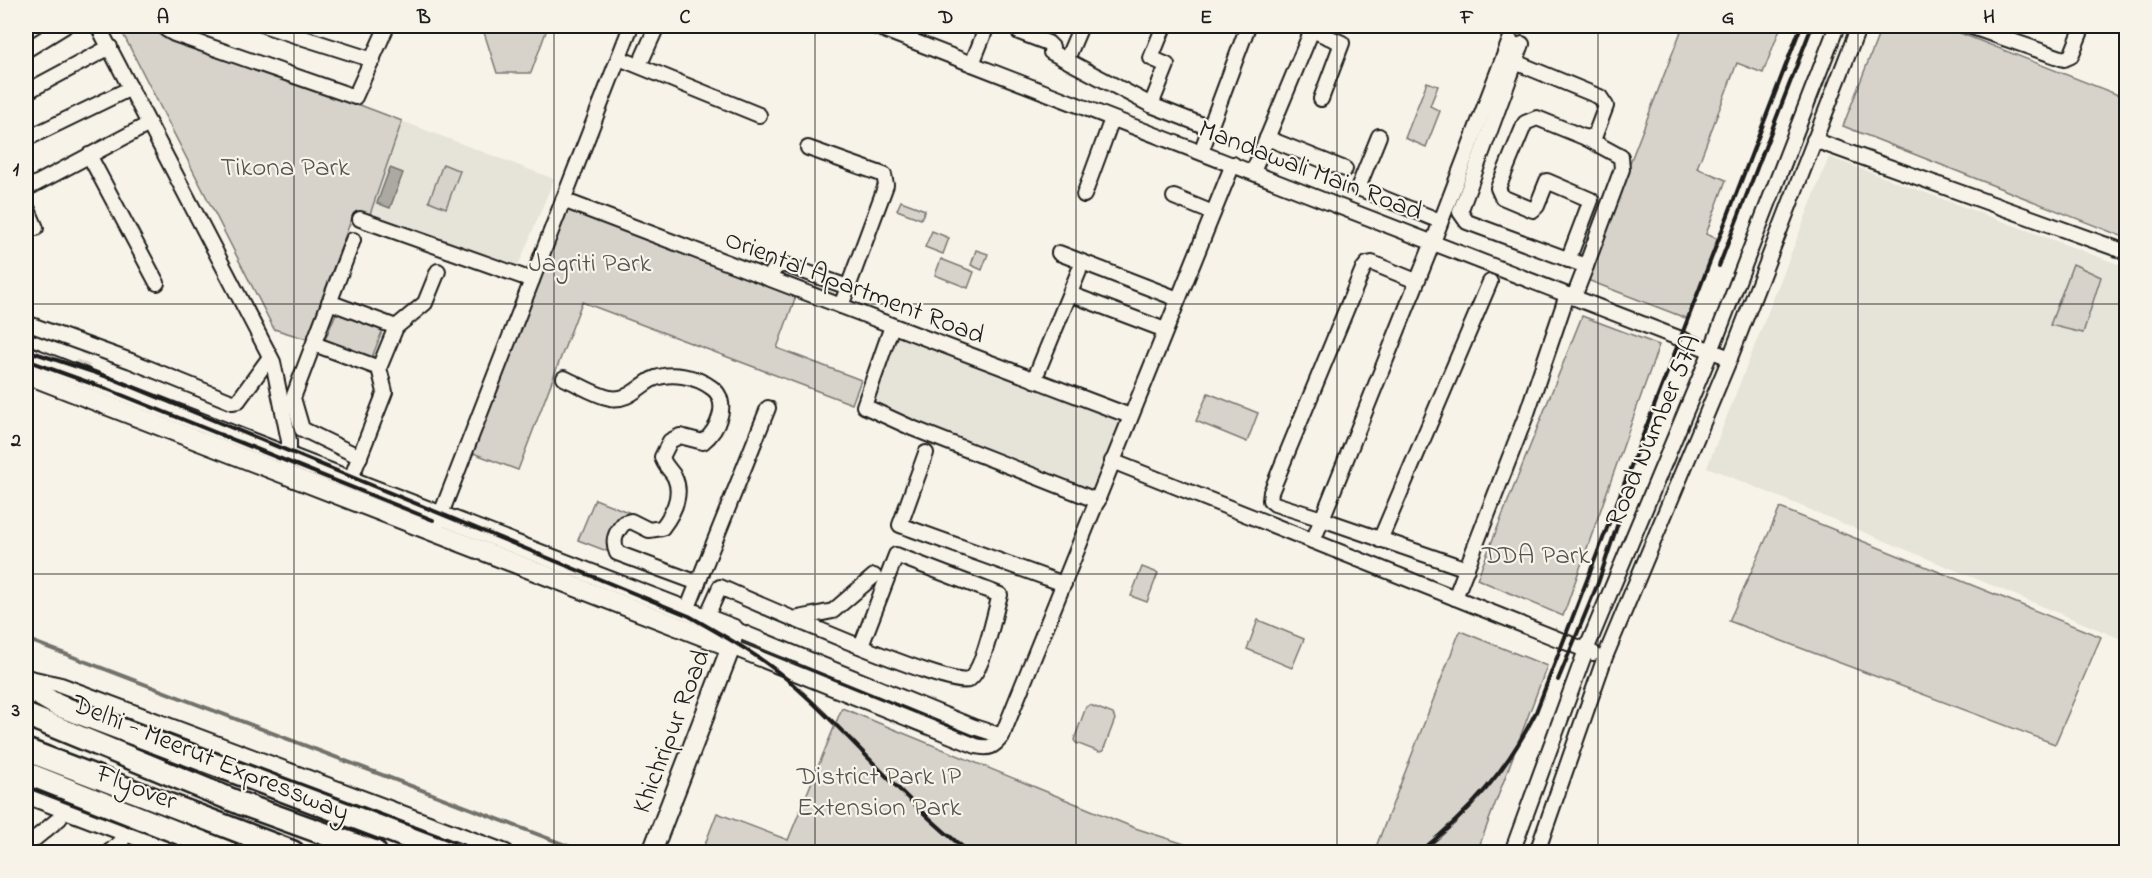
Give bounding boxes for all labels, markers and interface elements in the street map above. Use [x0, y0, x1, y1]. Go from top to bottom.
text: A [157, 4, 169, 33]
text: B [416, 4, 431, 33]
text: C [680, 4, 691, 33]
text: D [938, 4, 953, 33]
text: E [1200, 4, 1212, 33]
text: F [1460, 4, 1474, 33]
text: G [1722, 4, 1735, 33]
text: H [1983, 4, 1995, 33]
street label: Mandawali Main Road [1192, 111, 1428, 232]
park label: Tikona Park [220, 149, 350, 188]
text: 1 [13, 156, 20, 185]
street label: Oriental Apartment Road [718, 221, 990, 356]
park label: Jagriti Park [529, 245, 651, 284]
street label: Road Number 57A [1596, 329, 1712, 533]
text: 2 [10, 427, 21, 456]
park label: DDA Park [1481, 537, 1590, 576]
street label: Khichripur Road [623, 644, 721, 820]
street label: Delhi - Meerut Expressway [64, 685, 355, 833]
text: 3 [11, 697, 20, 726]
street label: Flyover [89, 755, 183, 822]
park label: District Park IP Extension Park [796, 758, 961, 828]

